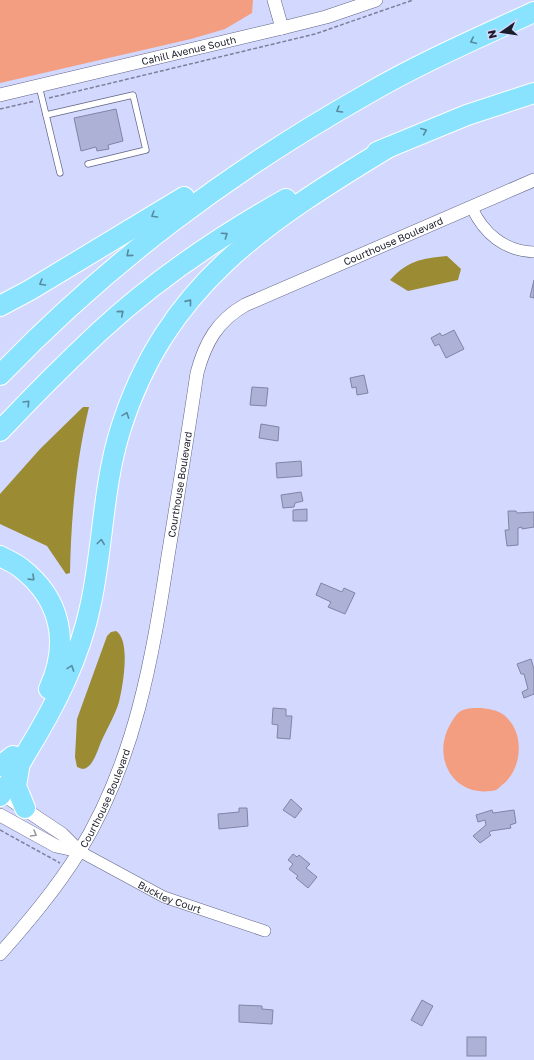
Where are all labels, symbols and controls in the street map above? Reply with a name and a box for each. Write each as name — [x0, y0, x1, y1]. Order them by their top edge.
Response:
north arrow — [482, 12, 522, 52]
text: N — [484, 29, 499, 40]
street label: Cahill Avenue South — [140, 33, 237, 67]
one-way arrow — [470, 36, 478, 44]
one-way arrow — [336, 106, 343, 113]
one-way arrow — [420, 128, 428, 136]
one-way arrow — [151, 211, 158, 218]
street label: Courthouse Boulevard — [342, 214, 445, 268]
one-way arrow — [221, 233, 228, 240]
one-way arrow — [126, 250, 133, 257]
one-way arrow — [39, 278, 46, 285]
one-way arrow — [184, 299, 191, 306]
one-way arrow — [117, 311, 124, 318]
one-way arrow — [22, 400, 29, 407]
one-way arrow — [121, 411, 130, 418]
street label: Courthouse Boulevard — [165, 430, 194, 538]
one-way arrow — [96, 539, 105, 545]
one-way arrow — [27, 573, 35, 581]
one-way arrow — [66, 665, 74, 672]
street label: Courthouse Boulevard — [77, 747, 132, 850]
one-way arrow — [30, 830, 37, 837]
street label: Buckley Court — [136, 878, 203, 915]

